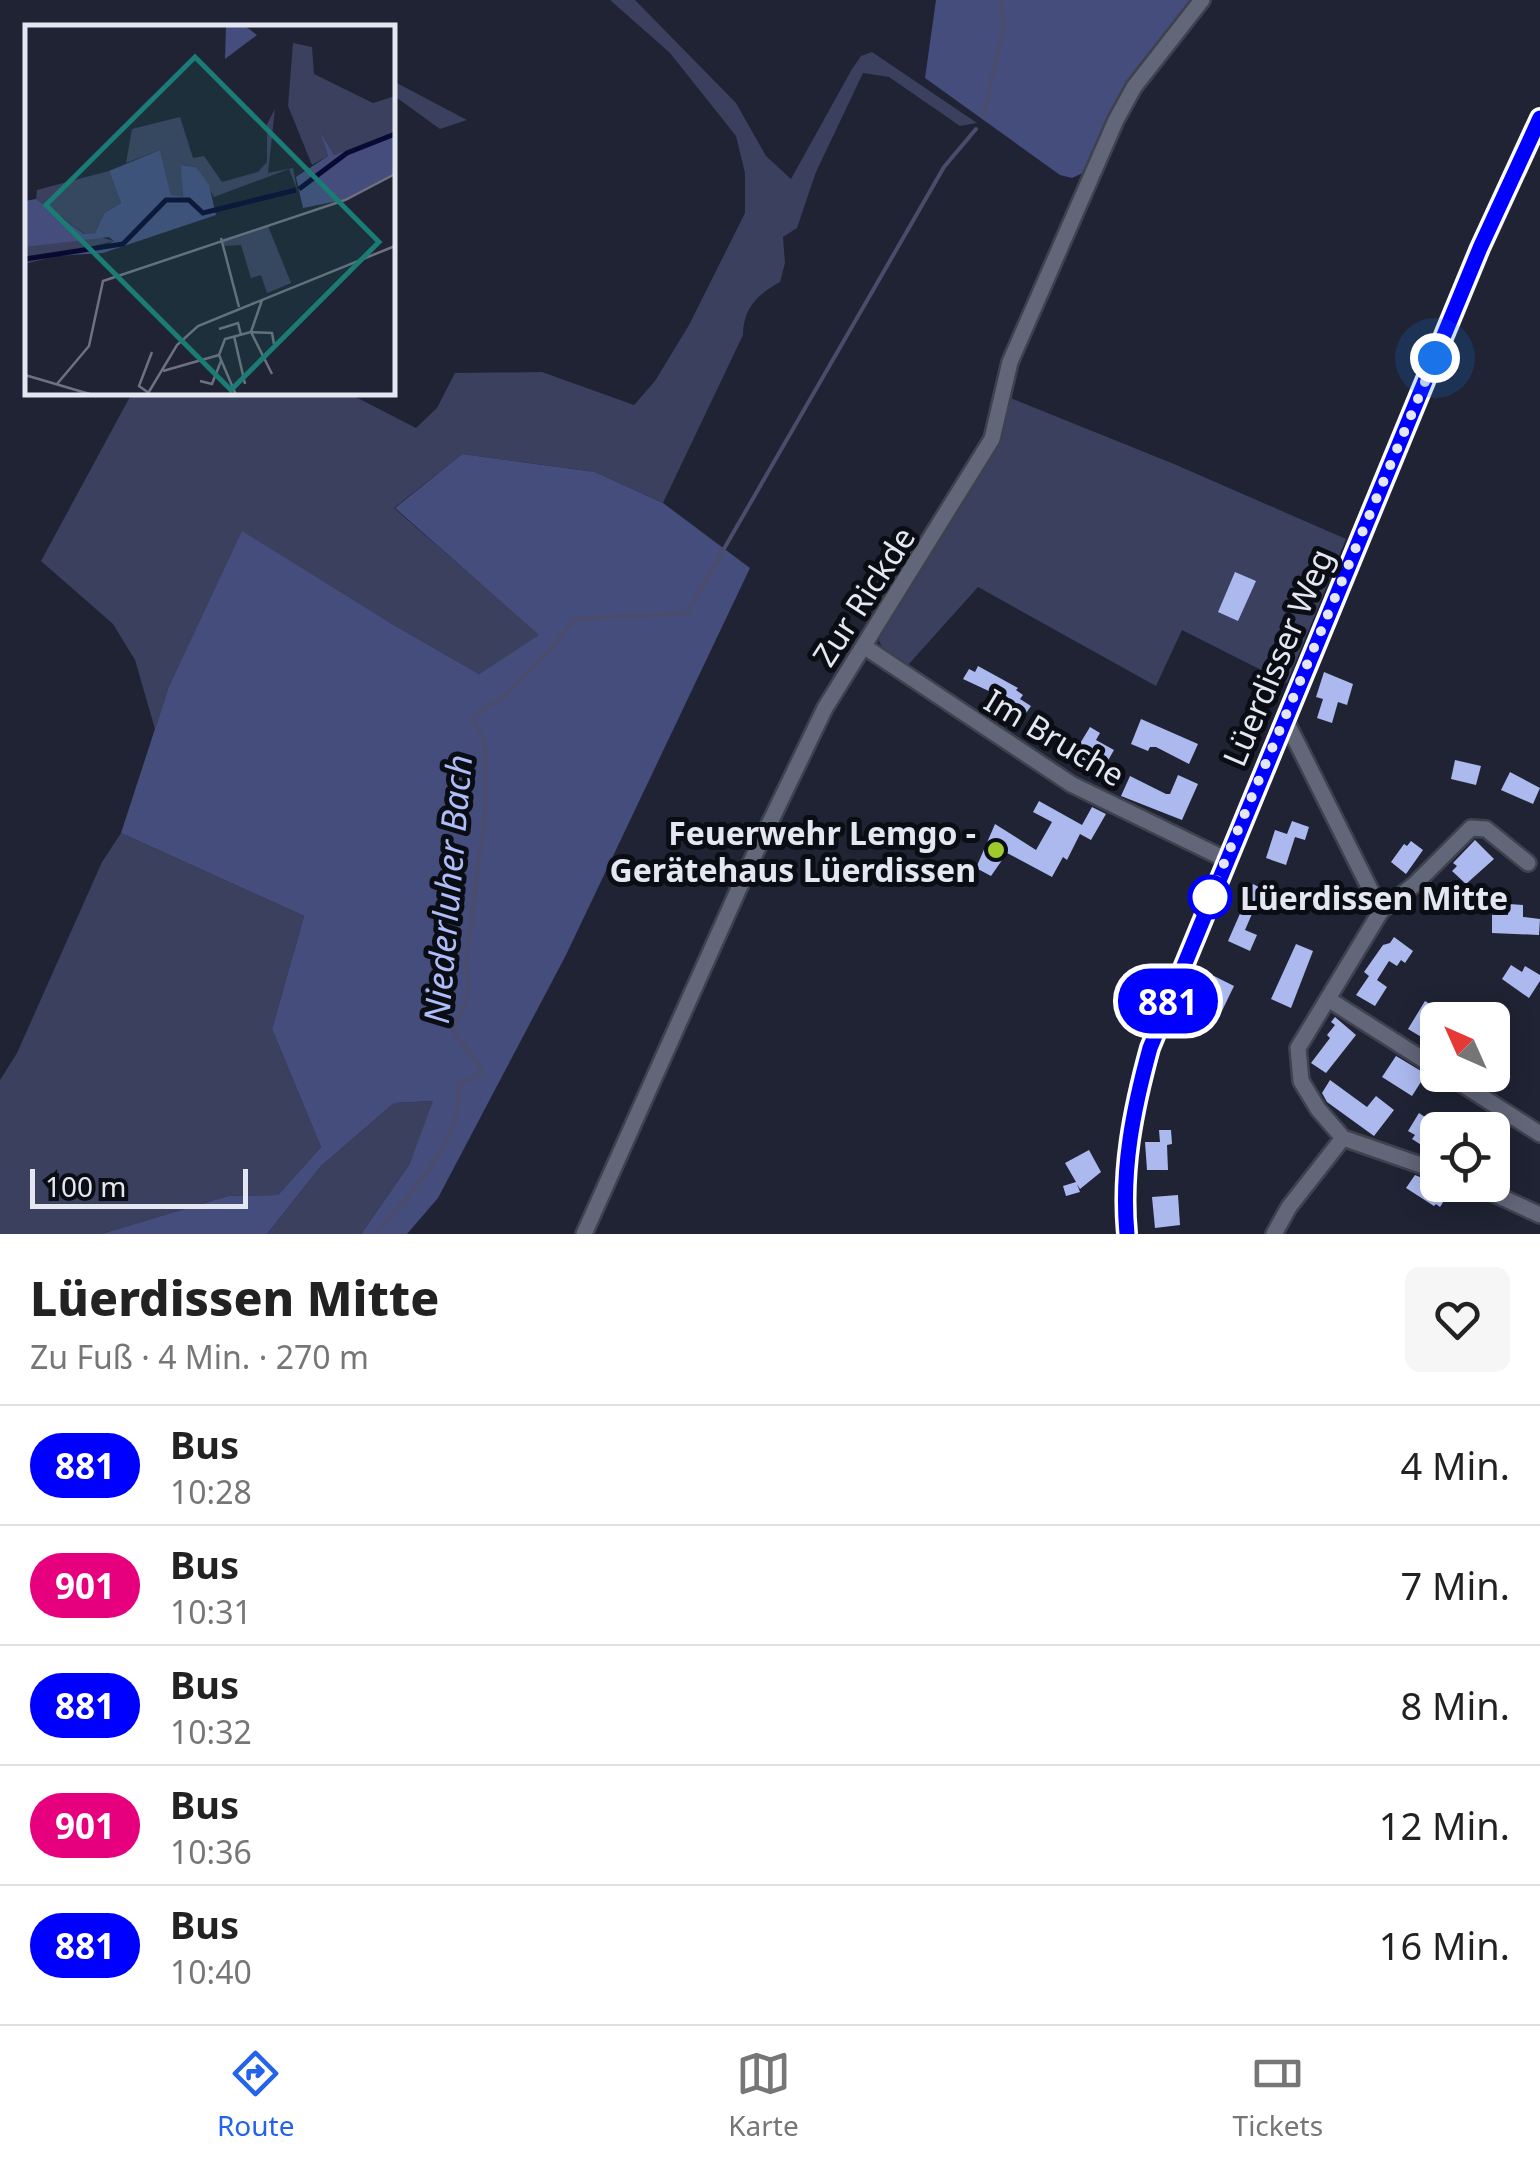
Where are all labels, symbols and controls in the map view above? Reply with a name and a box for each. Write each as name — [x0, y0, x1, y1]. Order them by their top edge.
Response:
inset map — [25, 25, 395, 395]
your location — [1410, 333, 1460, 383]
street label: Zur Rickde — [802, 518, 924, 674]
street label: Lüerdisser Weg — [1212, 542, 1342, 772]
street label: Im Bruche — [977, 678, 1133, 796]
water label: Niederluher Bach — [412, 752, 482, 1026]
place label: Feuerwehr Lemgo - Gerätehaus Lüerdissen — [609, 811, 976, 891]
marker: Feuerwehr Lemgo - Gerätehaus Lüerdissen — [985, 839, 1007, 861]
marker: Lüerdissen Mitte — [1189, 876, 1231, 918]
place label: Lüerdissen Mitte — [1240, 876, 1508, 919]
line badge: 881 — [1110, 968, 1226, 1034]
text: 881 — [1138, 978, 1198, 1025]
north arrow — [1420, 1002, 1510, 1092]
map controls — [1420, 1002, 1510, 1202]
button: locate — [1420, 1112, 1510, 1202]
scale bar — [30, 1164, 248, 1208]
text: 100 m — [45, 1167, 127, 1205]
text: Lüerdissen Mitte — [30, 1265, 439, 1330]
button: heart — [1405, 1267, 1510, 1372]
text: Zu Fuß · 4 Min. · 270 m — [30, 1335, 369, 1378]
text: Bus — [170, 1418, 239, 1470]
text: 4 Min. — [1400, 1439, 1510, 1491]
text: 881 — [55, 1442, 115, 1489]
text: 10:28 — [170, 1470, 252, 1513]
text: Bus — [170, 1538, 239, 1590]
text: 7 Min. — [1400, 1559, 1510, 1611]
text: 901 — [55, 1562, 115, 1609]
text: 10:31 — [170, 1590, 252, 1633]
text: Bus — [170, 1658, 239, 1710]
text: 8 Min. — [1400, 1679, 1510, 1731]
text: 881 — [55, 1682, 115, 1729]
text: 10:32 — [170, 1710, 252, 1753]
text: Bus — [170, 1778, 239, 1830]
text: 12 Min. — [1379, 1799, 1510, 1851]
text: 901 — [55, 1802, 115, 1849]
text: 10:36 — [170, 1830, 252, 1873]
text: Bus — [170, 1898, 239, 1950]
text: 16 Min. — [1379, 1919, 1510, 1971]
text: 881 — [55, 1922, 115, 1969]
text: 10:40 — [170, 1950, 252, 1993]
tab: Route — [217, 2046, 294, 2144]
tab: Karte — [728, 2046, 799, 2144]
tab: Tickets — [1233, 2046, 1323, 2144]

